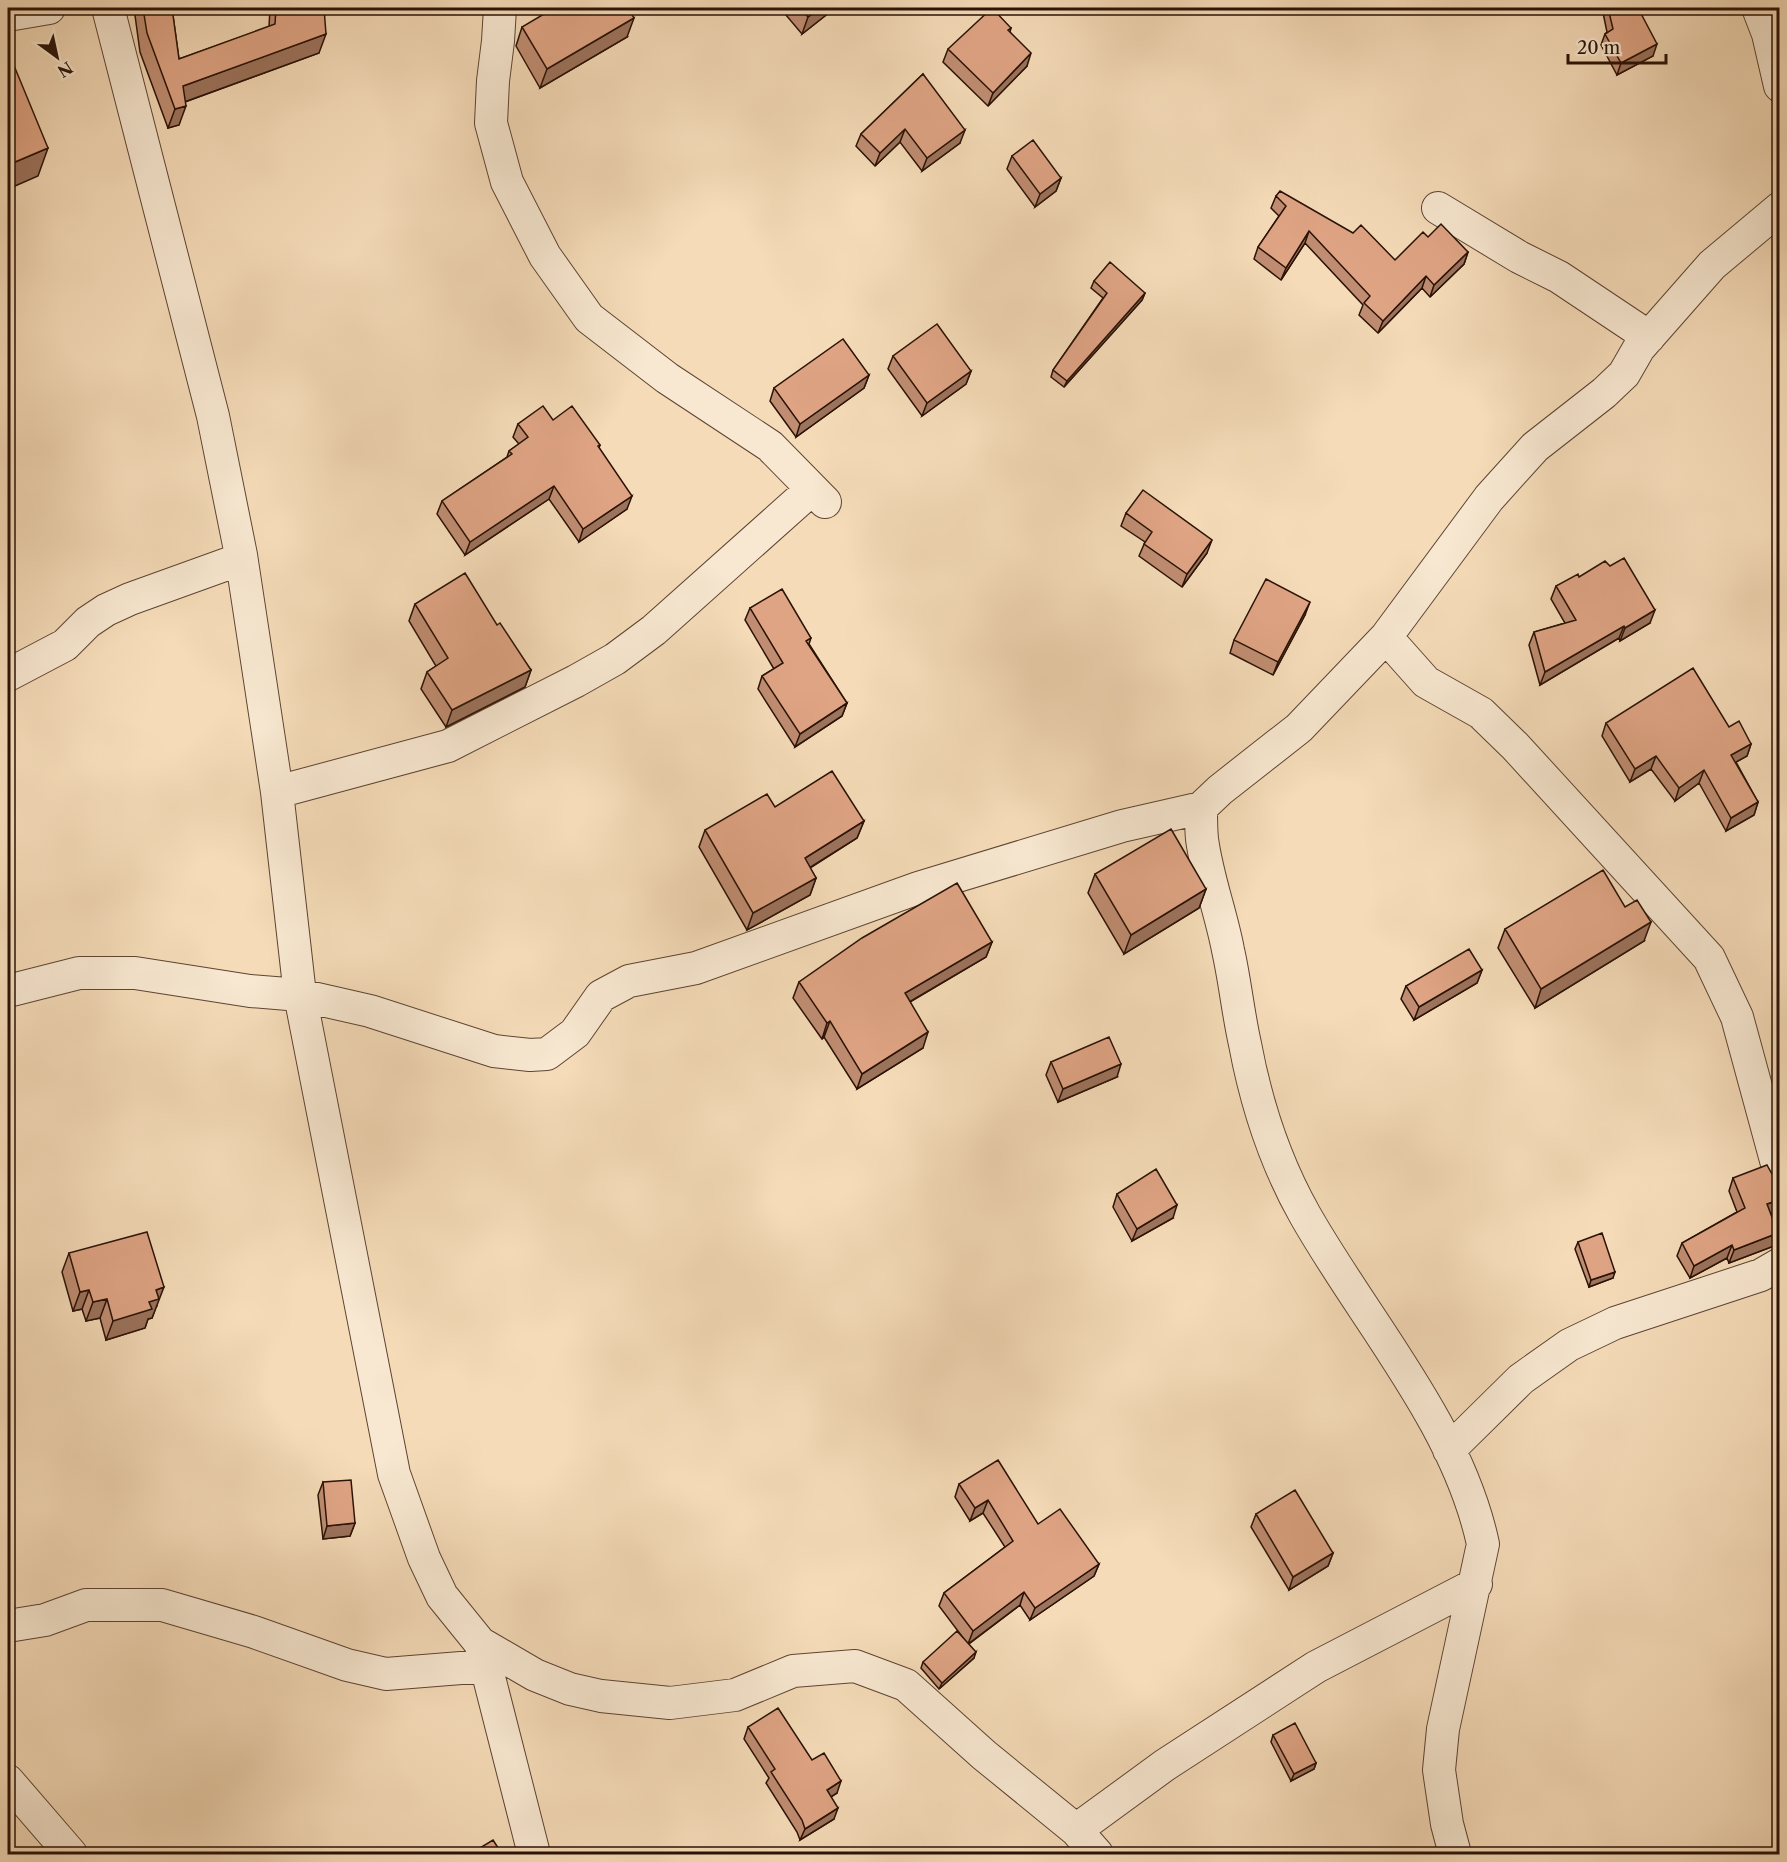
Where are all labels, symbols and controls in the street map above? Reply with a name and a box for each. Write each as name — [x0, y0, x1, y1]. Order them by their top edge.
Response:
north arrow — [27, 27, 87, 87]
scale bar — [1568, 27, 1666, 65]
text: 20 m — [1577, 37, 1621, 59]
text: N — [54, 57, 76, 82]

